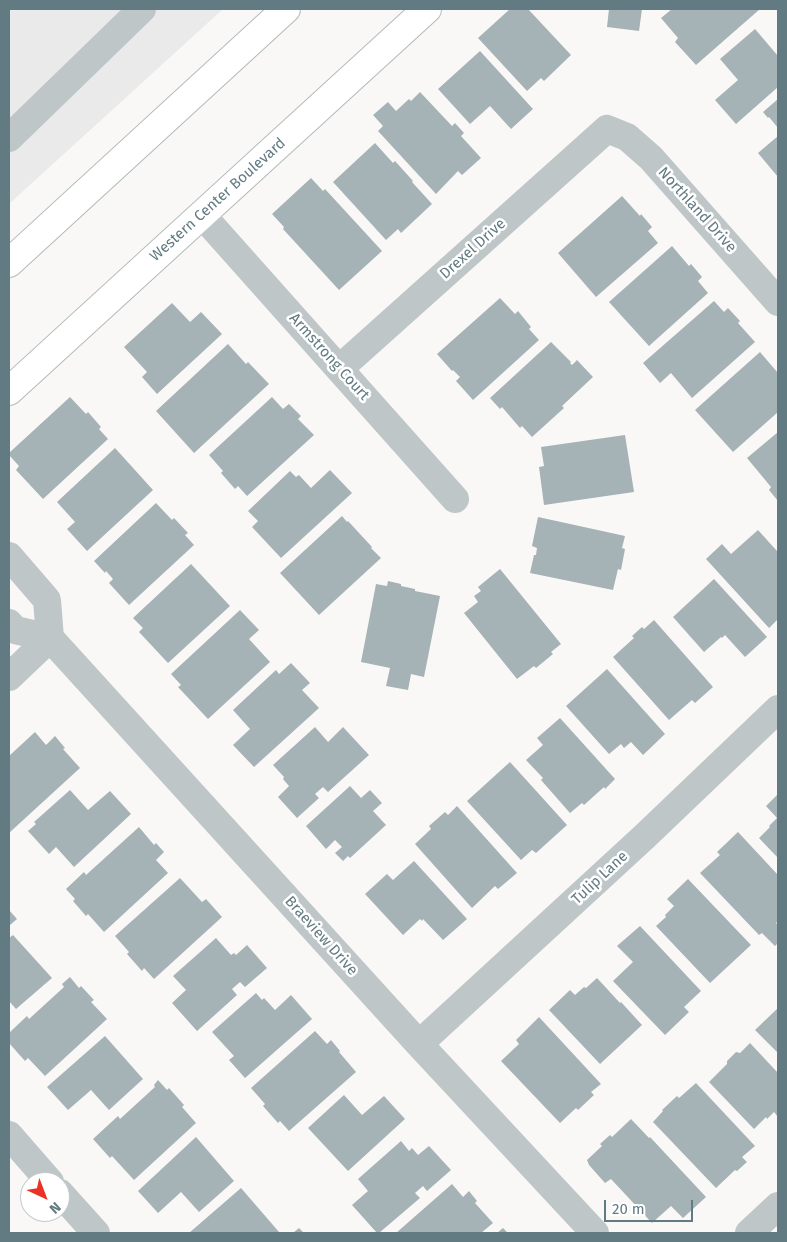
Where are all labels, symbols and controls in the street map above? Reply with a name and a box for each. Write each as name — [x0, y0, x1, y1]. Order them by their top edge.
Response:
street label: Western Center Boulevard — [147, 134, 289, 266]
street label: Northland Drive — [654, 164, 740, 256]
street label: Drexel Drive — [437, 215, 509, 283]
street label: Armstrong Court — [285, 310, 373, 404]
street label: Tulip Lane — [568, 848, 632, 908]
street label: Braeview Drive — [281, 893, 361, 979]
north arrow — [20, 1172, 70, 1222]
scale bar — [607, 1190, 696, 1222]
text: N — [46, 1198, 64, 1217]
text: 20 m — [612, 1200, 645, 1218]

